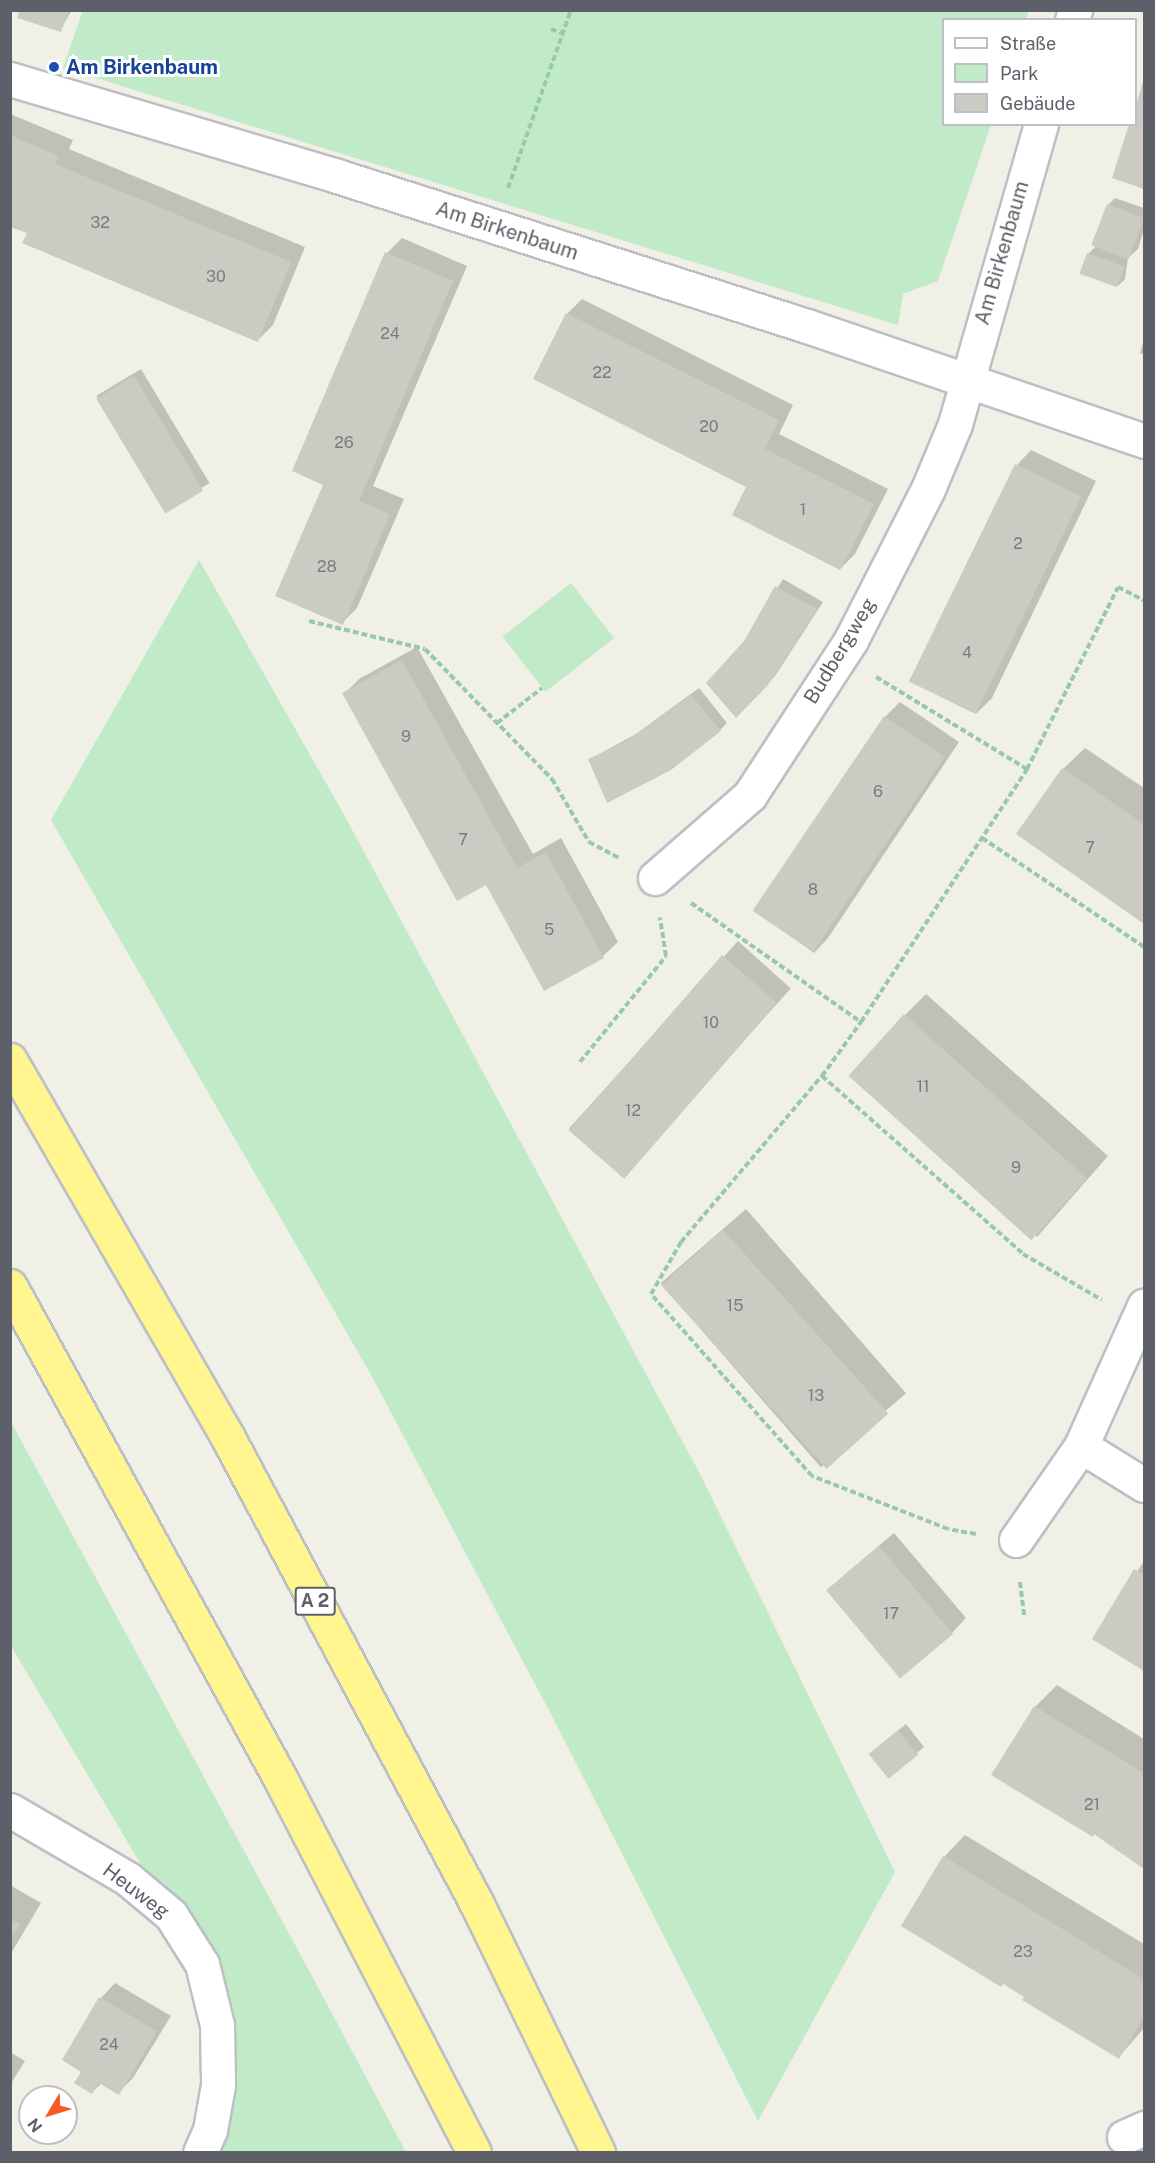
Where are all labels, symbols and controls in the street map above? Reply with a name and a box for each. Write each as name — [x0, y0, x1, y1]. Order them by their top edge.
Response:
legend — [942, 18, 1137, 126]
text: Straße — [1000, 33, 1056, 54]
place label: Am Birkenbaum — [66, 55, 218, 79]
marker: Am Birkenbaum — [47, 60, 61, 74]
text: Park — [1000, 63, 1038, 84]
text: Gebäude — [1000, 93, 1075, 114]
street label: Am Birkenbaum — [970, 178, 1034, 328]
street label: Am Birkenbaum — [433, 197, 581, 265]
house number: 32 — [90, 213, 110, 233]
house number: 30 — [206, 267, 226, 287]
house number: 24 — [380, 324, 400, 344]
house number: 22 — [592, 363, 612, 383]
house number: 20 — [699, 417, 719, 437]
house number: 26 — [334, 433, 354, 453]
house number: 1 — [800, 500, 806, 520]
house number: 2 — [1013, 534, 1023, 554]
house number: 28 — [317, 557, 337, 577]
street label: Budbergweg — [799, 594, 881, 708]
house number: 4 — [962, 643, 972, 663]
house number: 9 — [401, 727, 411, 747]
house number: 6 — [873, 782, 883, 802]
house number: 7 — [458, 830, 468, 850]
house number: 7 — [1085, 838, 1095, 858]
house number: 8 — [808, 880, 818, 900]
house number: 5 — [544, 920, 554, 940]
house number: 10 — [703, 1013, 719, 1033]
house number: 11 — [916, 1077, 930, 1097]
house number: 12 — [625, 1101, 641, 1121]
house number: 9 — [1011, 1158, 1021, 1178]
house number: 15 — [727, 1296, 743, 1316]
house number: 13 — [808, 1386, 824, 1406]
road number: A 2 — [294, 1586, 336, 1616]
house number: 17 — [883, 1604, 899, 1624]
house number: 21 — [1084, 1795, 1100, 1815]
street label: Heuweg — [98, 1858, 174, 1924]
house number: 23 — [1013, 1942, 1033, 1962]
house number: 24 — [99, 2035, 119, 2055]
north arrow — [18, 2085, 78, 2145]
text: N — [24, 2114, 46, 2136]

